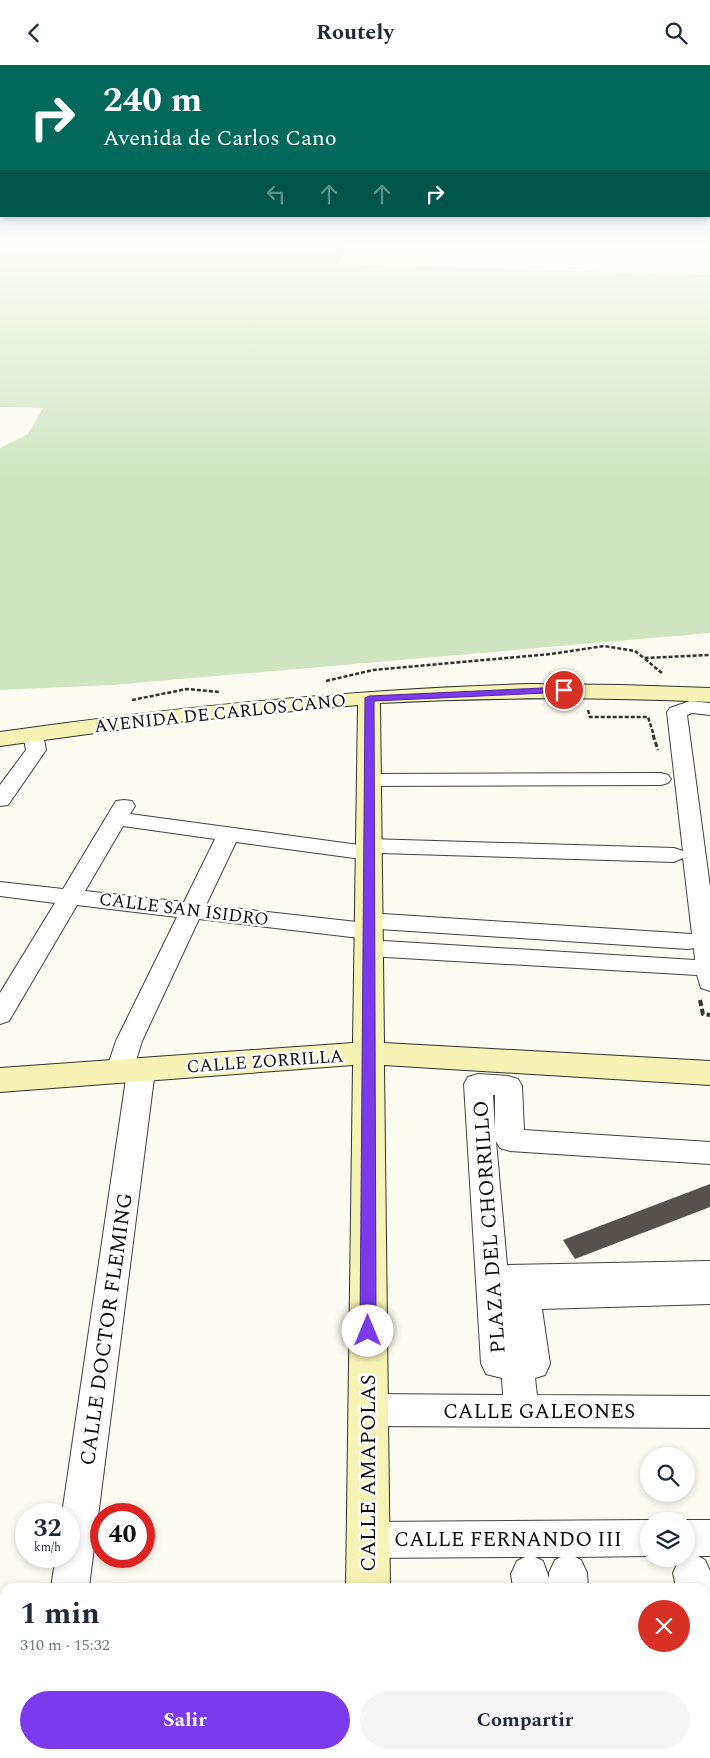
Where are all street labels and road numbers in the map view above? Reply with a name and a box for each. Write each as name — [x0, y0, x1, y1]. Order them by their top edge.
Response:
street label: AVENIDA DE CARLOS CANO — [93, 687, 347, 740]
street label: CALLE SAN ISIDRO — [98, 886, 270, 933]
street label: CALLE ZORRILLA — [186, 1043, 344, 1080]
street label: PLAZA DEL CHORRILLO — [465, 1099, 515, 1354]
street label: CALLE DOCTOR FLEMING — [72, 1191, 142, 1468]
street label: CALLE AMAPOLAS — [353, 1374, 385, 1572]
street label: CALLE GALEONES — [443, 1396, 635, 1428]
street label: CALLE FERNANDO III — [394, 1524, 622, 1556]

